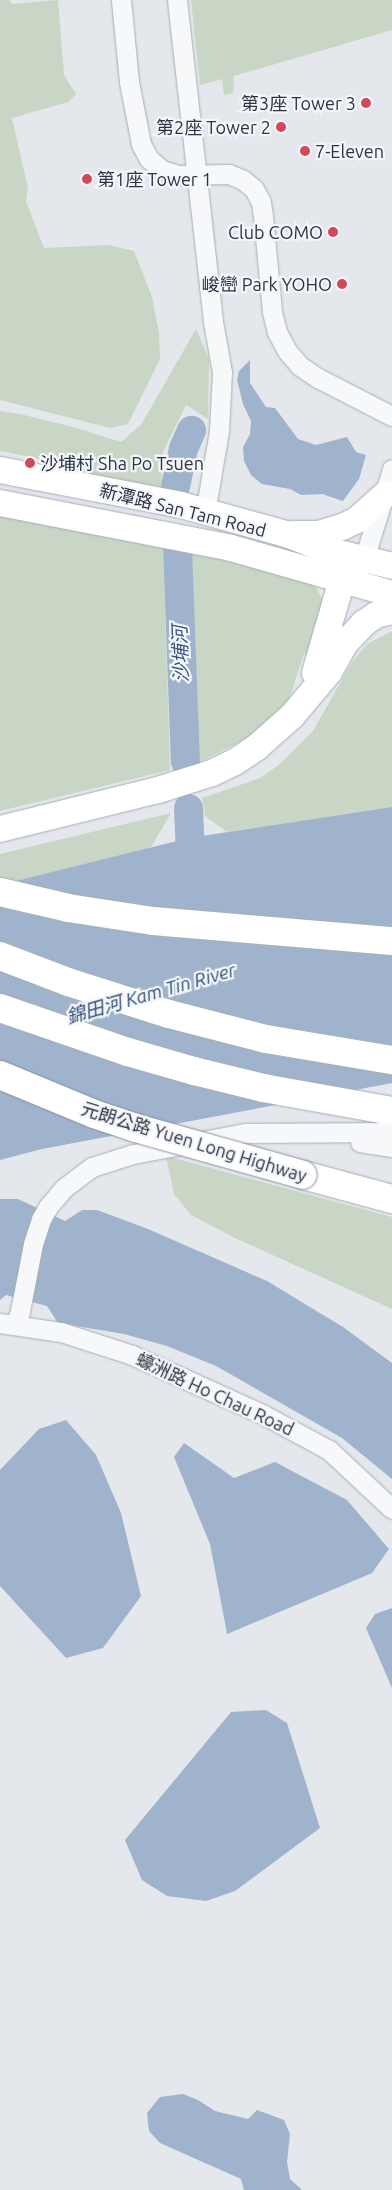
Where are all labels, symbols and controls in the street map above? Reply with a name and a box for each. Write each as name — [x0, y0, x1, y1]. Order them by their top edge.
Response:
place label: 第3座 Tower 3 — [241, 92, 356, 114]
marker: 第3座 Tower 3 — [360, 97, 372, 109]
place label: 第2座 Tower 2 — [156, 116, 271, 138]
marker: 第2座 Tower 2 — [275, 121, 287, 133]
place label: 7-Eleven — [315, 140, 384, 162]
marker: 7-Eleven — [299, 145, 311, 157]
place label: 第1座 Tower 1 — [97, 168, 212, 190]
marker: 第1座 Tower 1 — [81, 173, 93, 185]
place label: Club COMO — [228, 221, 323, 243]
marker: Club COMO — [327, 226, 339, 238]
place label: 峻巒 Park YOHO — [202, 273, 332, 295]
marker: 峻巒 Park YOHO — [336, 278, 348, 290]
place label: 沙埔村 Sha Po Tsuen — [40, 452, 204, 474]
marker: 沙埔村 Sha Po Tsuen — [24, 457, 36, 469]
street label: 新潭路 San Tam Road — [97, 479, 269, 541]
water label: 沙埔河 — [169, 625, 193, 683]
water label: 錦田河 Kam Tin River — [64, 959, 238, 1029]
street label: 元朗公路 Yuen Long Highway — [79, 1097, 309, 1187]
street label: 蠔洲路 Ho Chau Road — [133, 1348, 297, 1440]

